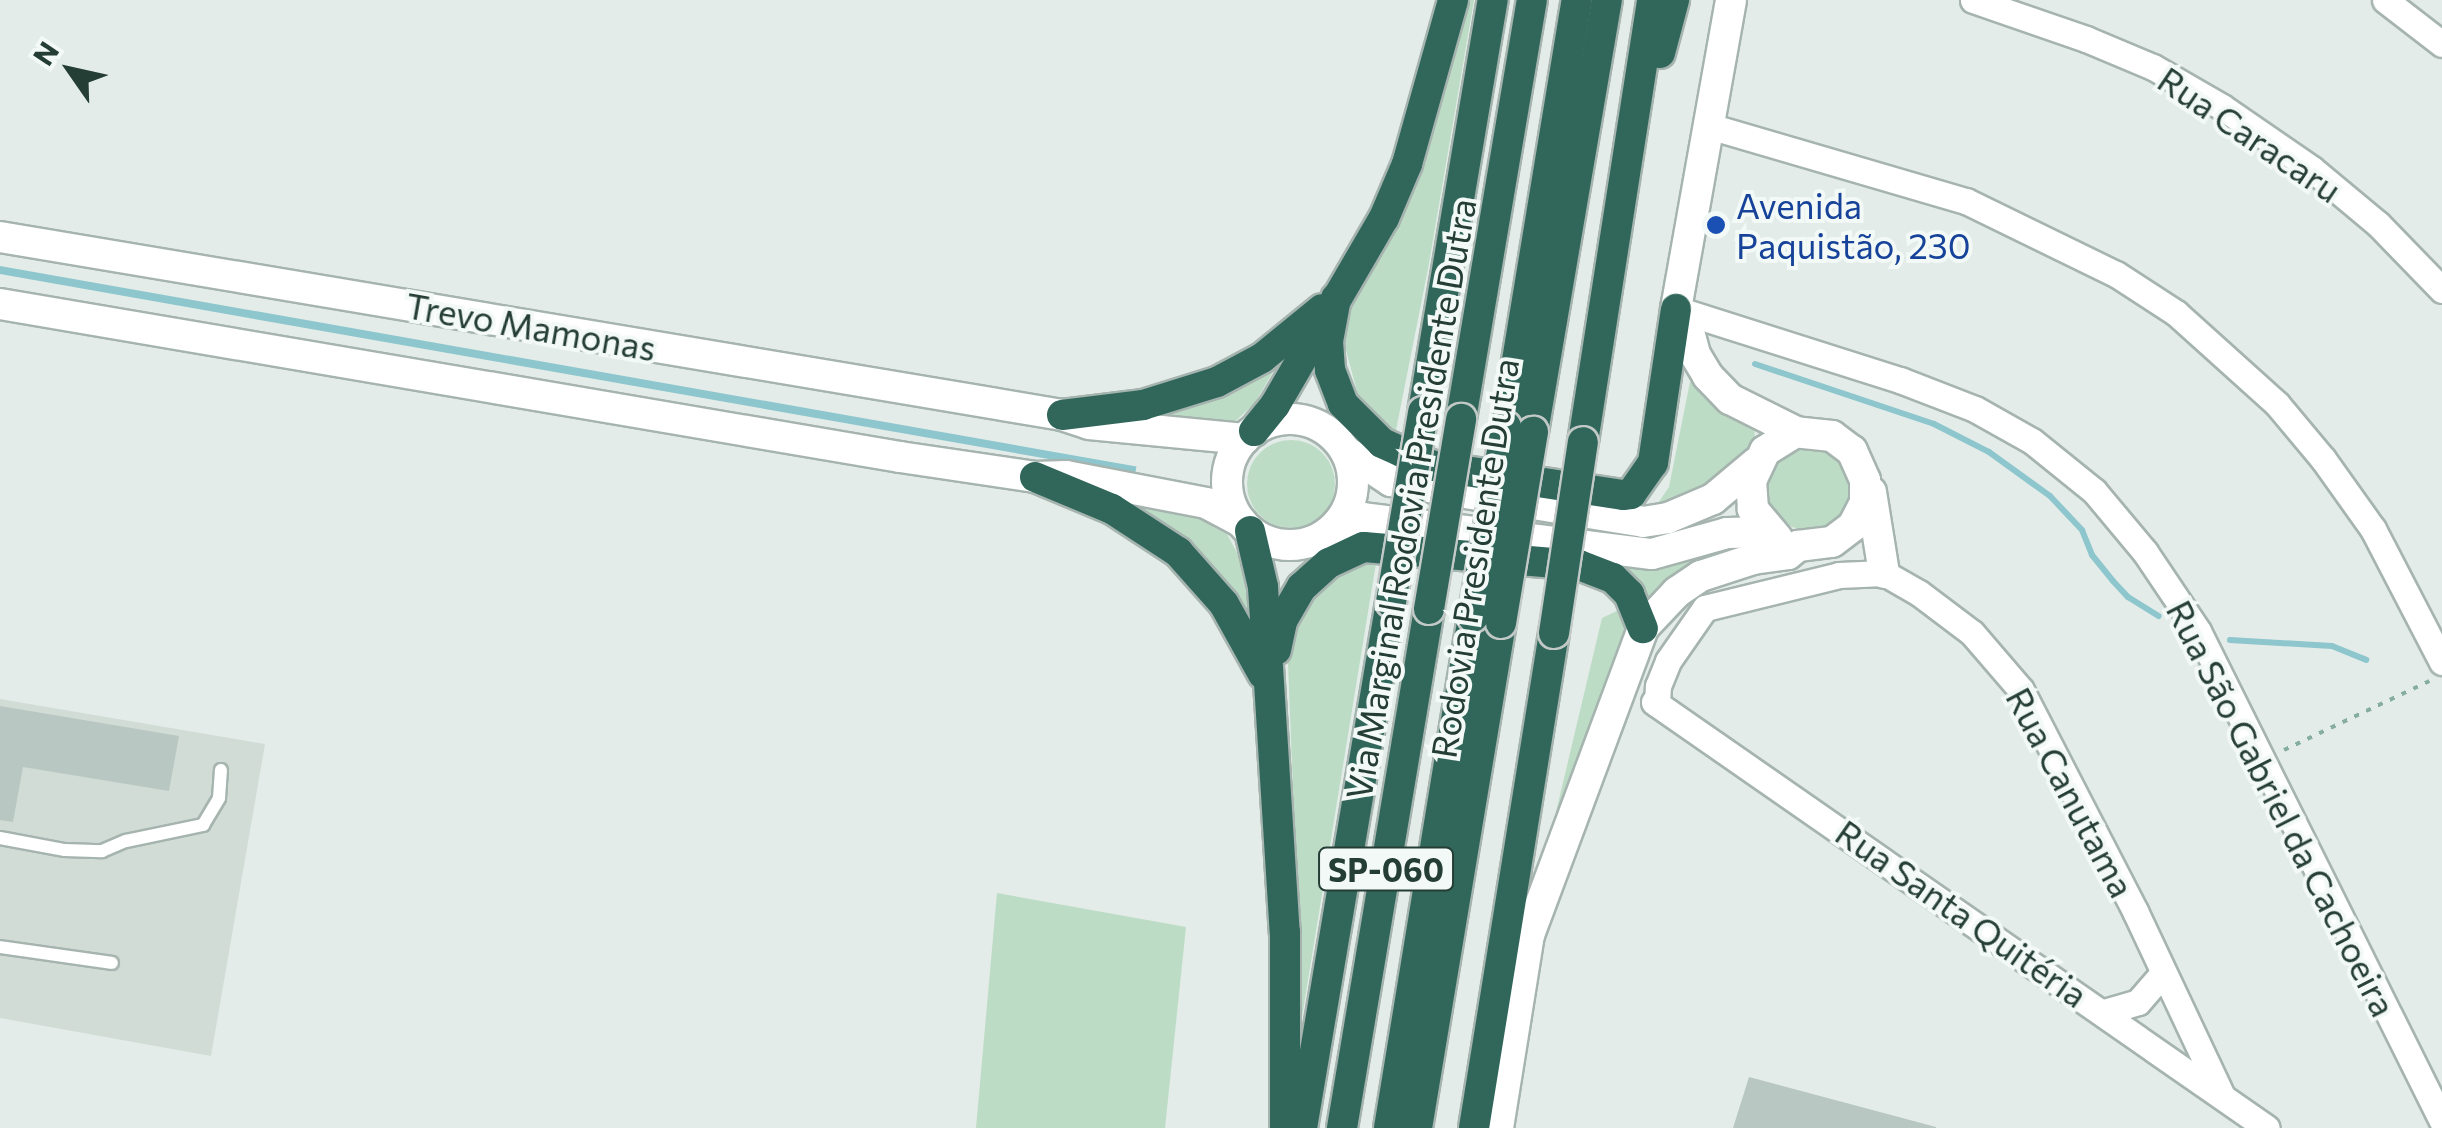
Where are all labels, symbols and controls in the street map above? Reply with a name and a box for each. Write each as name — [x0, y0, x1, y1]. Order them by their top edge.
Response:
north arrow — [20, 20, 120, 120]
text: N — [25, 35, 65, 71]
street label: Rua Caracaru — [2151, 58, 2349, 210]
place label: Avenida Paquistão, 230 — [1736, 184, 1971, 266]
street label: Via Marginal Rodovia Presidente Dutra — [1336, 195, 1484, 803]
marker: Avenida Paquistão, 230 — [1705, 214, 1727, 236]
street label: Trevo Mamonas — [403, 283, 659, 369]
street label: Rodovia Presidente Dutra — [1422, 355, 1526, 761]
street label: Rua São Gabriel da Cachoeira — [2159, 593, 2405, 1023]
street label: Rua Canutama — [1998, 680, 2144, 904]
street label: Rua Santa Quitéria — [1828, 811, 2096, 1015]
road number: SP-060 — [1316, 842, 1456, 896]

